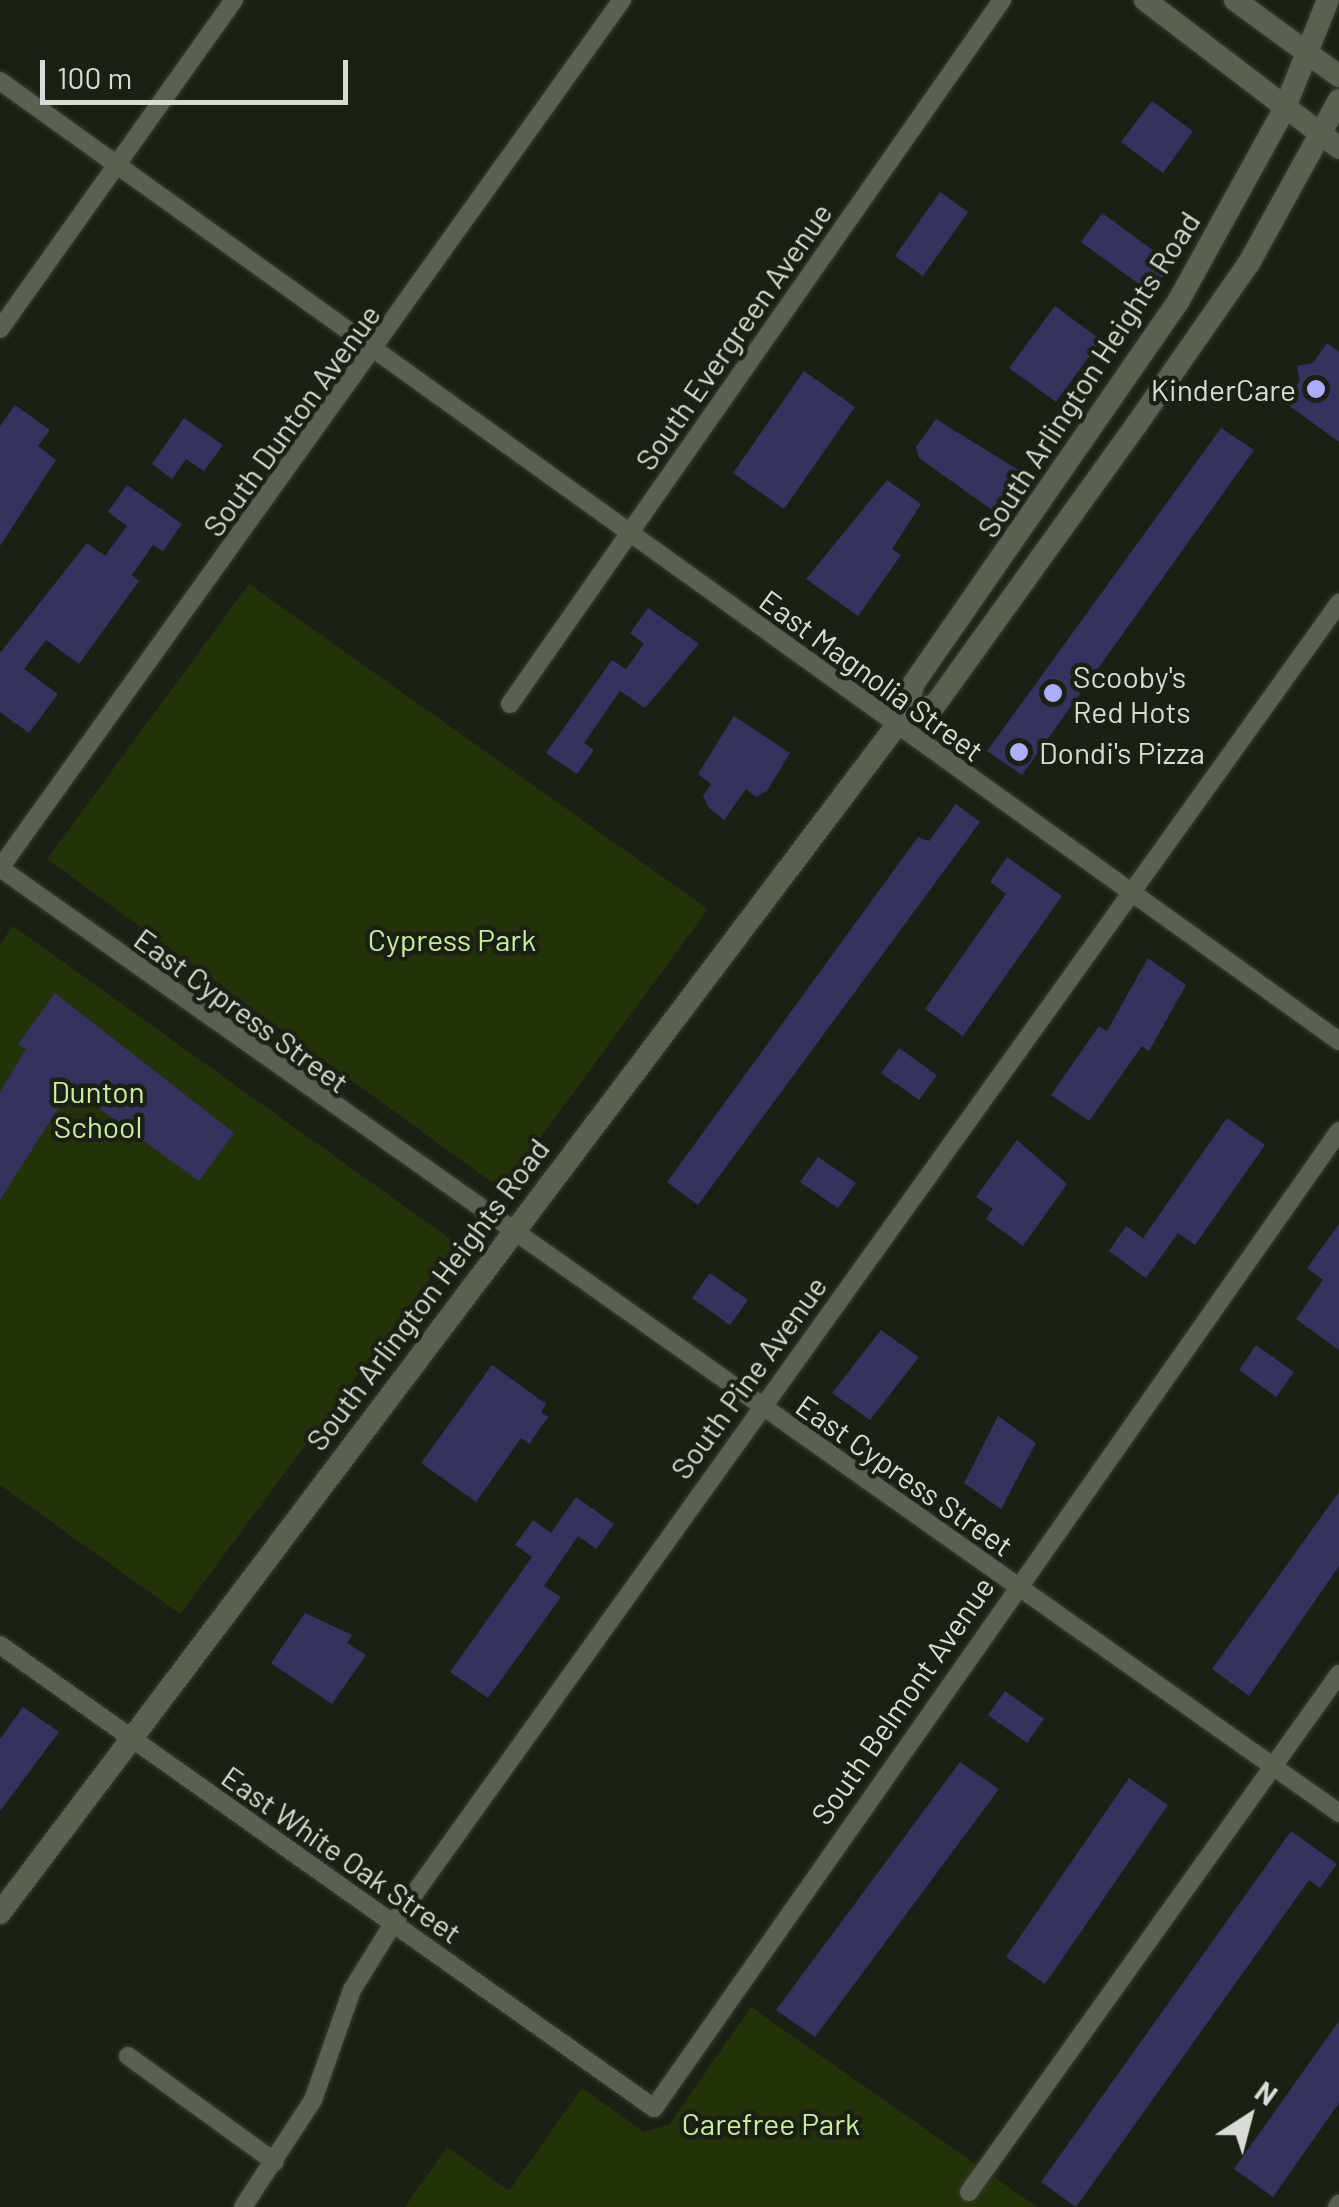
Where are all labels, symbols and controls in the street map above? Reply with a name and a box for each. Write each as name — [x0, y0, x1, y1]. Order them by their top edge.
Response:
scale bar — [45, 40, 352, 102]
text: 100 m — [57, 59, 132, 95]
street label: South Evergreen Avenue — [627, 196, 839, 476]
street label: South Arlington Heights Road — [969, 204, 1207, 544]
street label: South Dunton Avenue — [195, 297, 387, 543]
place label: KinderCare — [1151, 371, 1296, 407]
marker: KinderCare — [1305, 378, 1327, 400]
street label: East Magnolia Street — [753, 582, 991, 768]
place label: Scooby's Red Hots — [1073, 658, 1191, 728]
marker: Scooby's Red Hots — [1042, 682, 1064, 704]
place label: Dondi's Pizza — [1039, 734, 1205, 770]
marker: Dondi's Pizza — [1008, 741, 1030, 763]
street label: East Cypress Street — [128, 920, 356, 1100]
park label: Cypress Park — [368, 921, 536, 957]
park label: Dunton School — [51, 1073, 145, 1144]
street label: South Arlington Heights Road — [298, 1131, 556, 1457]
street label: South Pine Avenue — [662, 1269, 834, 1485]
street label: East Cypress Street — [790, 1387, 1020, 1563]
street label: South Belmont Avenue — [803, 1569, 1001, 1831]
street label: East White Oak Street — [215, 1758, 469, 1950]
north arrow — [1199, 2067, 1299, 2167]
text: N — [1249, 2074, 1284, 2112]
park label: Carefree Park — [682, 2105, 860, 2141]

